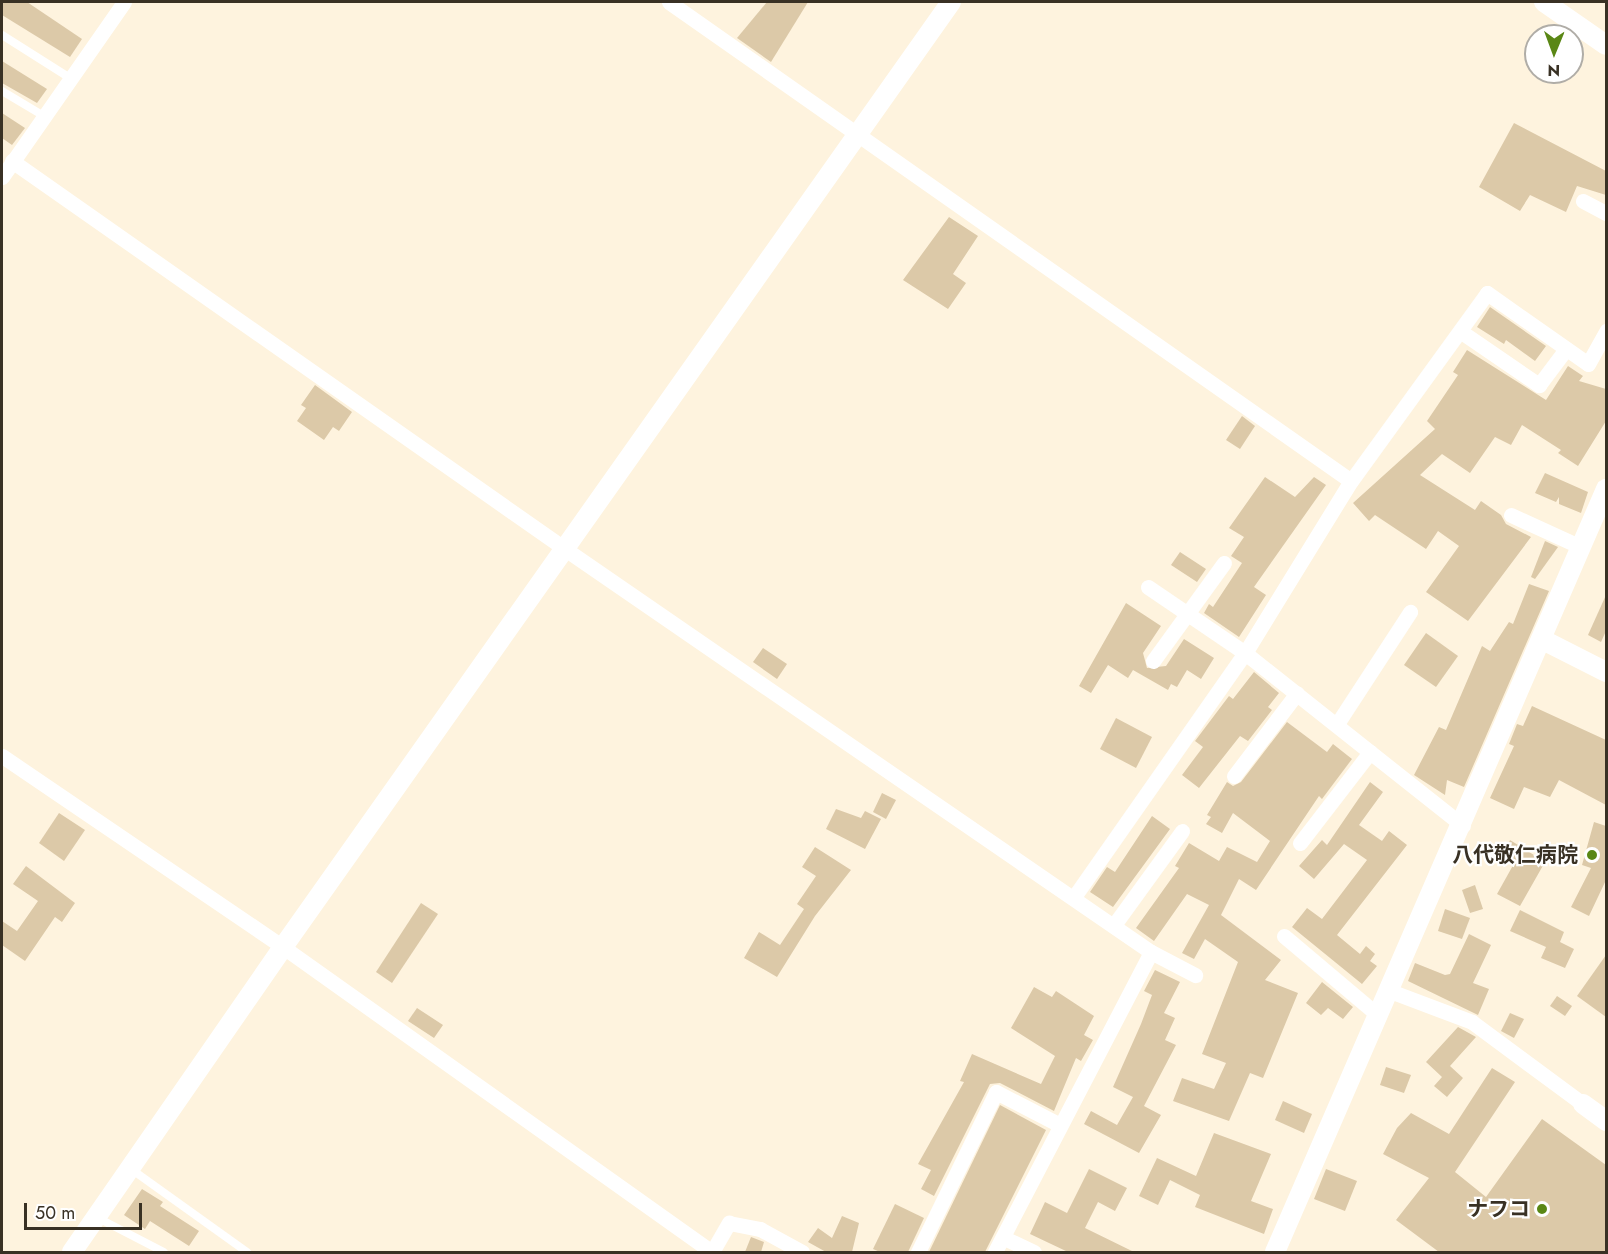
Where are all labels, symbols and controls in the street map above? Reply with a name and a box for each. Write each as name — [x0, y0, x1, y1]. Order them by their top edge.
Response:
north arrow — [1524, 24, 1584, 84]
text: N — [1547, 59, 1560, 82]
place label: 八代敬仁病院 — [1452, 842, 1578, 868]
marker: 八代敬仁病院 — [1583, 846, 1601, 864]
scale bar — [27, 1191, 146, 1229]
place label: ナフコ — [1467, 1196, 1530, 1222]
text: 50 m — [35, 1200, 75, 1226]
marker: ナフコ — [1535, 1202, 1549, 1216]

